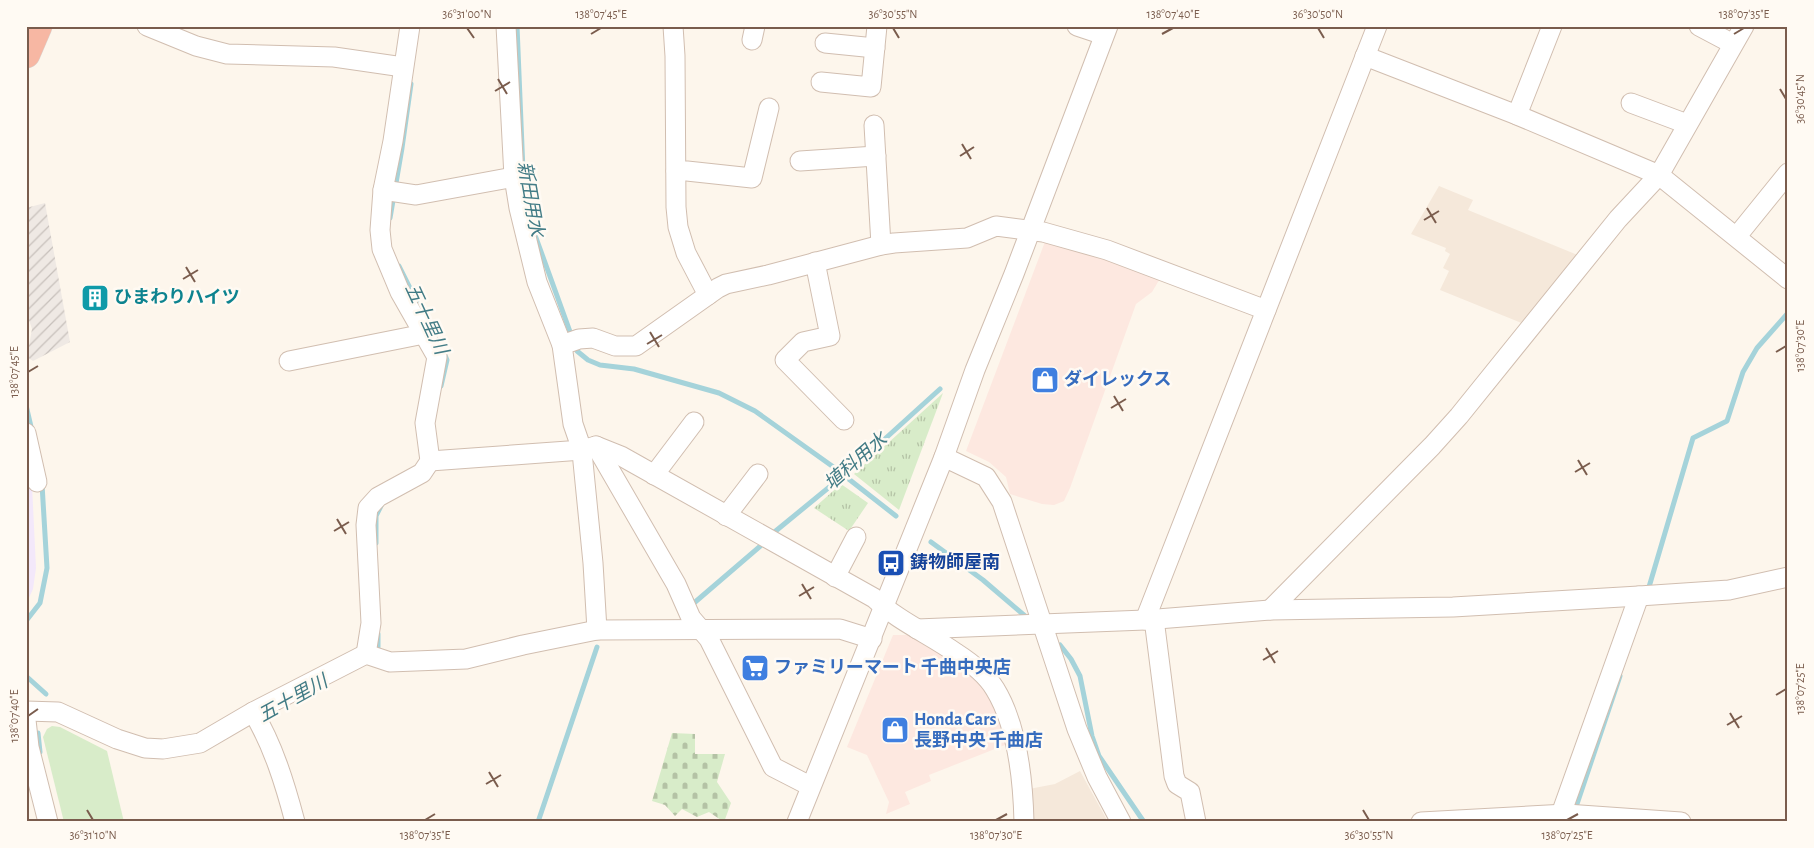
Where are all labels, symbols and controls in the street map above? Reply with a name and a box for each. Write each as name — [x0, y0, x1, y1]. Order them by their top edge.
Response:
text: 36°31'00"N — [442, 8, 492, 20]
text: 138°07'45"E — [575, 8, 627, 20]
text: 36°30'55"N — [869, 8, 917, 20]
text: 138°07'40"E — [1147, 8, 1200, 20]
text: 36°30'50"N — [1293, 8, 1343, 20]
text: 138°07'35"E — [1719, 8, 1770, 20]
text: 36°30'45"N — [1794, 74, 1806, 124]
water label: 新田用水 — [514, 160, 547, 240]
water label: 五十里川 — [401, 280, 452, 359]
building icon: ひまわりハイツ — [80, 283, 110, 313]
place label: ひまわりハイツ — [114, 287, 240, 307]
text: 138°07'30"E — [1794, 320, 1806, 372]
text: 138°07'45"E — [8, 346, 20, 398]
shop icon: ダイレックス — [1030, 365, 1060, 395]
place label: ダイレックス — [1064, 369, 1171, 389]
water label: 埴科用水 — [820, 428, 892, 494]
bus stop icon: 鋳物師屋南 — [876, 548, 906, 578]
place label: 鋳物師屋南 — [910, 552, 1000, 572]
supermarket icon: ファミリーマート 千曲中央店 — [740, 653, 770, 683]
place label: ファミリーマート 千曲中央店 — [774, 657, 1011, 677]
text: 138°07'25"E — [1794, 663, 1806, 715]
water label: 五十里川 — [255, 670, 333, 726]
text: 138°07'40"E — [8, 689, 20, 742]
place label: Honda Cars 長野中央 千曲店 — [914, 711, 1043, 750]
shop icon: Honda Cars 長野中央 千曲店 — [880, 715, 910, 745]
text: 36°31'10"N — [69, 829, 117, 841]
text: 138°07'35"E — [400, 829, 451, 841]
text: 138°07'30"E — [970, 829, 1022, 841]
text: 36°30'55"N — [1345, 829, 1393, 841]
text: 138°07'25"E — [1541, 829, 1593, 841]

